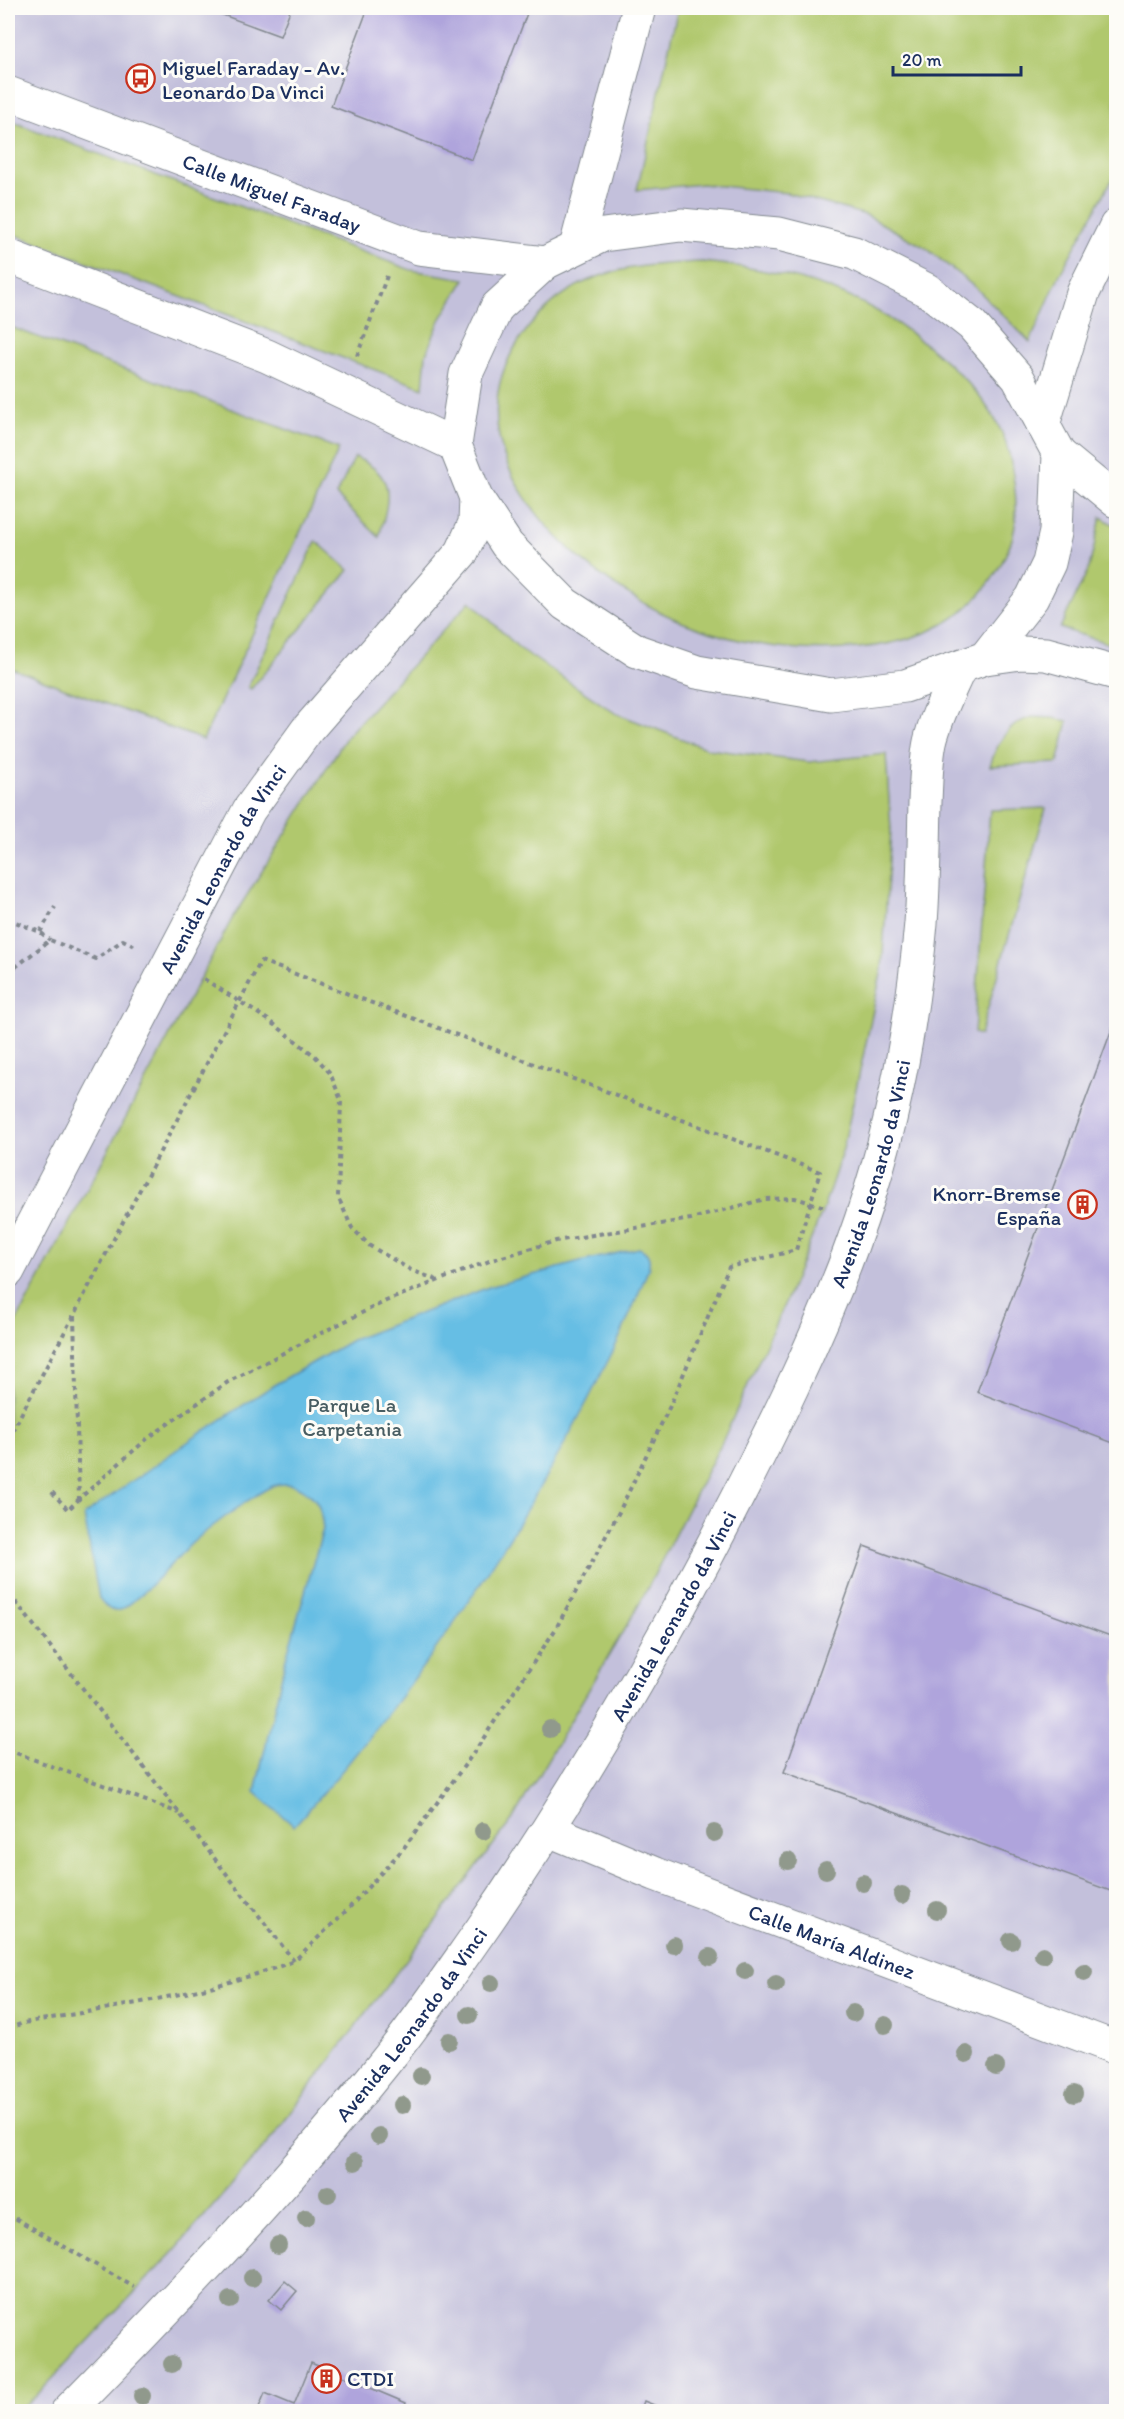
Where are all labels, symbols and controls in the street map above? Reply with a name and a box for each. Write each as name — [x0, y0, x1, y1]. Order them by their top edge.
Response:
scale bar — [893, 39, 1020, 77]
text: 20 m — [902, 49, 942, 71]
place label: Miguel Faraday - Av. Leonardo Da Vinci — [162, 55, 345, 104]
bus stop icon: Miguel Faraday - Av. Leonardo Da Vinci — [125, 63, 157, 95]
street label: Calle Miguel Faraday — [179, 148, 365, 238]
street label: Avenida Leonardo da Vinci — [153, 759, 291, 977]
street label: Avenida Leonardo da Vinci — [825, 1057, 915, 1291]
place label: Knorr-Bremse España — [933, 1181, 1061, 1230]
building icon: Knorr-Bremse España — [1066, 1189, 1098, 1221]
park label: Parque La Carpetania — [302, 1392, 402, 1441]
street label: Avenida Leonardo da Vinci — [605, 1506, 741, 1725]
street label: Calle María Aldinez — [745, 1898, 919, 1984]
street label: Avenida Leonardo da Vinci — [330, 1922, 492, 2126]
building icon: CTDI — [310, 2362, 342, 2394]
place label: CTDI — [347, 2366, 394, 2391]

